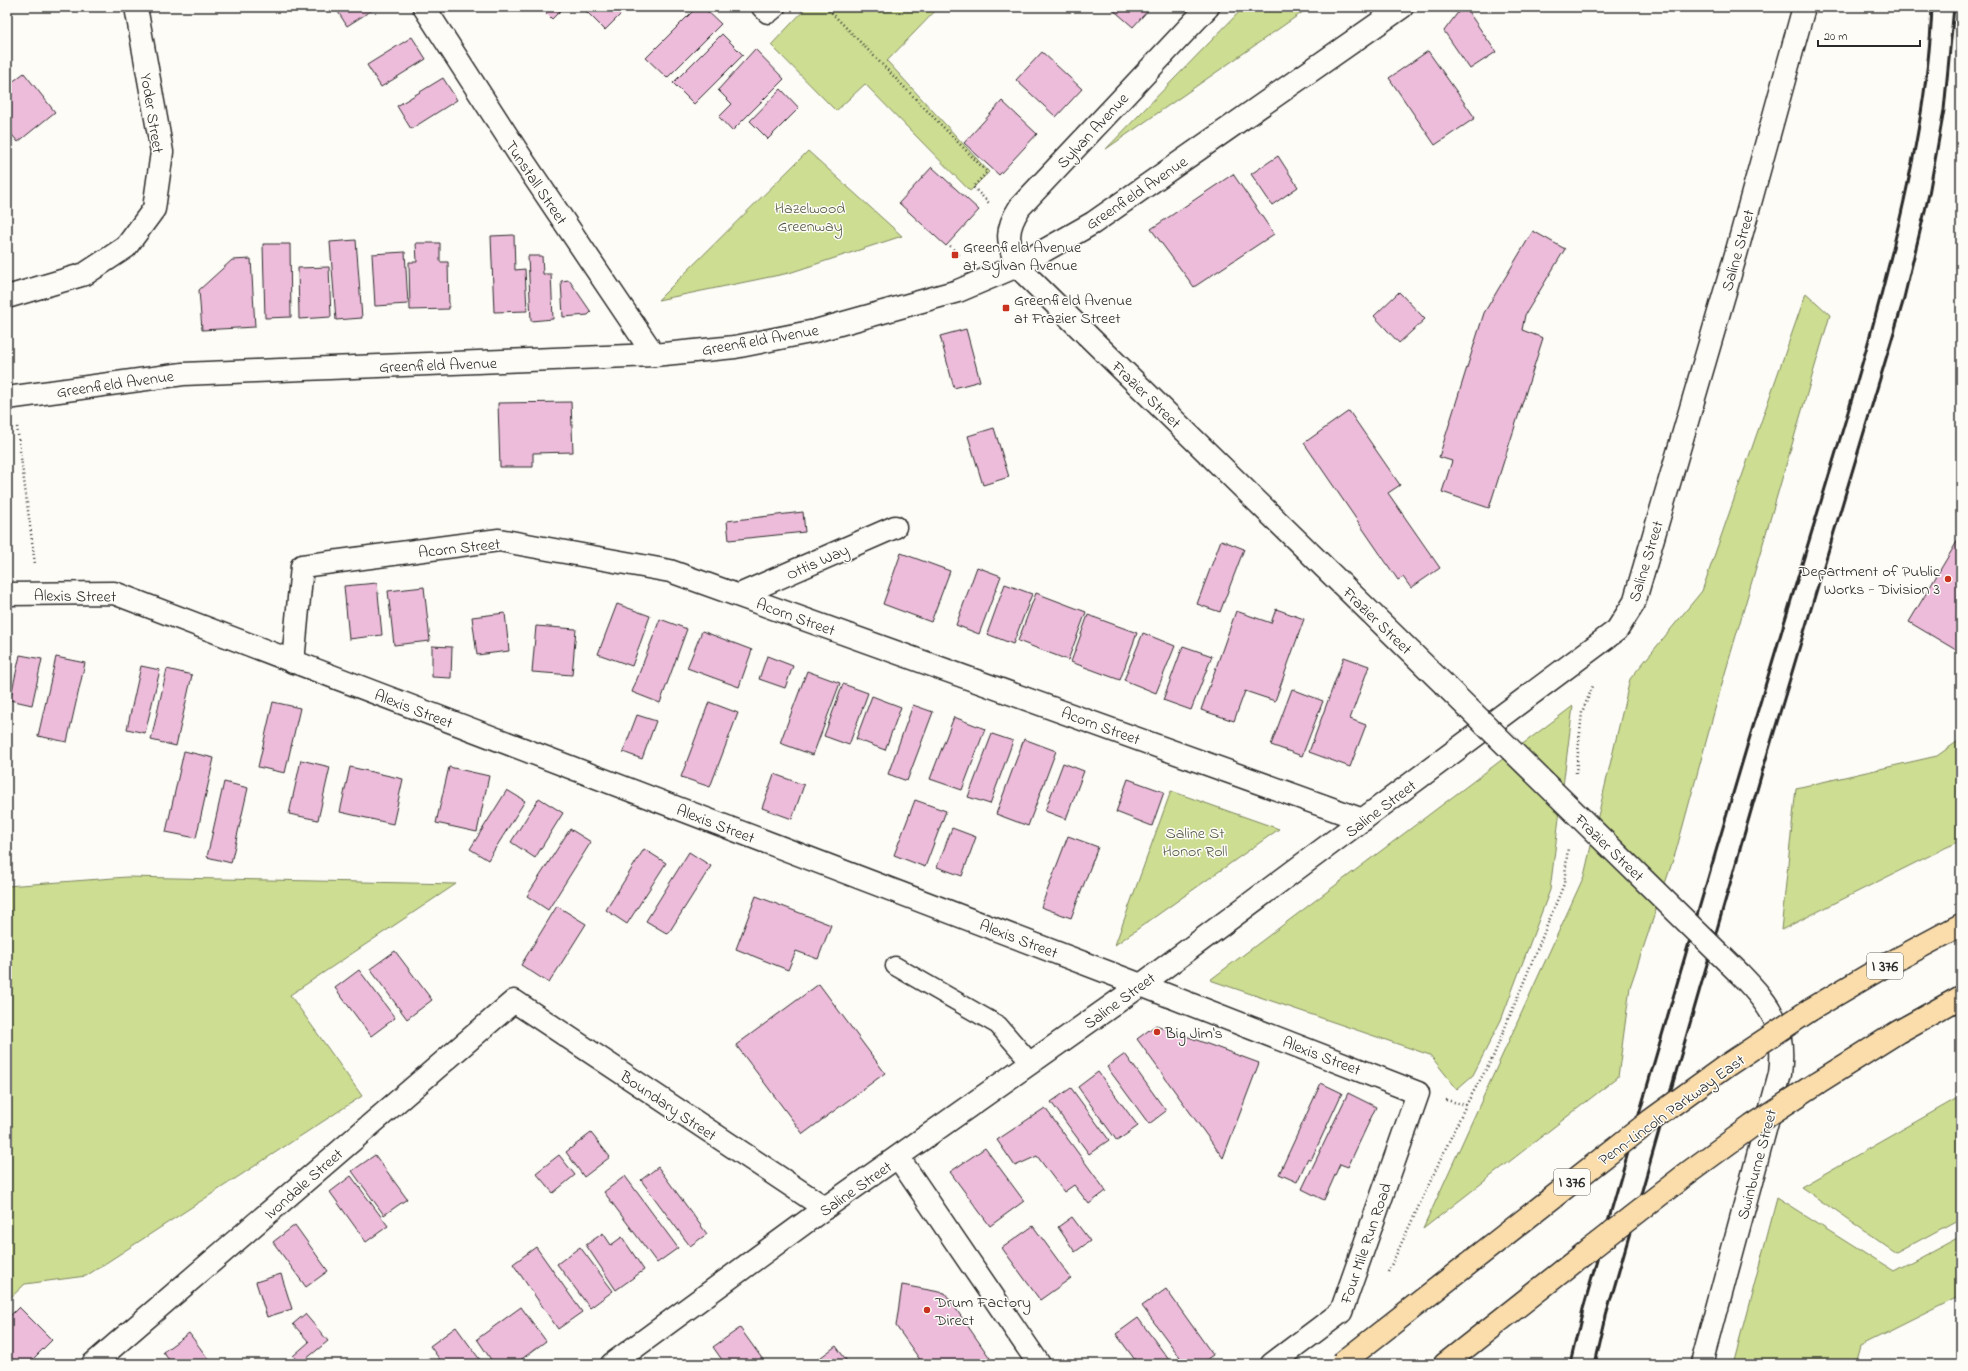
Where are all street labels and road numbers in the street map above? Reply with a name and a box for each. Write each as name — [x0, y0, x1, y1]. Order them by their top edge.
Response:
street label: Yoder Street — [133, 72, 169, 156]
street label: Sylvan Avenue — [1052, 87, 1136, 175]
street label: Tunstall Street — [498, 136, 573, 231]
street label: Greenfield Avenue — [1081, 150, 1194, 237]
street label: Saline Street — [1716, 206, 1762, 294]
street label: Greenfield Avenue — [700, 319, 821, 363]
street label: Greenfield Avenue — [379, 352, 498, 380]
street label: Frazier Street — [1105, 355, 1186, 435]
street label: Greenfield Avenue — [55, 365, 176, 405]
street label: Saline Street — [1623, 517, 1671, 605]
street label: Acorn Street — [417, 533, 502, 565]
street label: Ottis Way — [783, 538, 853, 587]
street label: Frazier Street — [1336, 581, 1417, 661]
street label: Alexis Street — [34, 584, 117, 610]
street label: Acorn Street — [752, 593, 839, 643]
street label: Alexis Street — [371, 684, 457, 736]
street label: Acorn Street — [1057, 702, 1144, 752]
street label: Saline Street — [1340, 774, 1422, 844]
street label: Alexis Street — [673, 799, 759, 851]
street label: Frazier Street — [1568, 808, 1649, 888]
street label: Alexis Street — [976, 914, 1062, 966]
road number: I 376 — [1867, 953, 1903, 979]
street label: Saline Street — [1079, 967, 1162, 1036]
street label: Alexis Street — [1279, 1031, 1365, 1083]
street label: Penn-Lincoln Parkway East — [1594, 1049, 1751, 1172]
street label: Boundary Street — [614, 1065, 721, 1148]
street label: Swinburne Street — [1732, 1106, 1784, 1222]
street label: Ivondale Street — [259, 1143, 350, 1226]
street label: Saline Street — [815, 1155, 898, 1224]
road number: I 376 — [1554, 1169, 1590, 1195]
street label: Four Mile Run Road — [1335, 1180, 1399, 1308]

